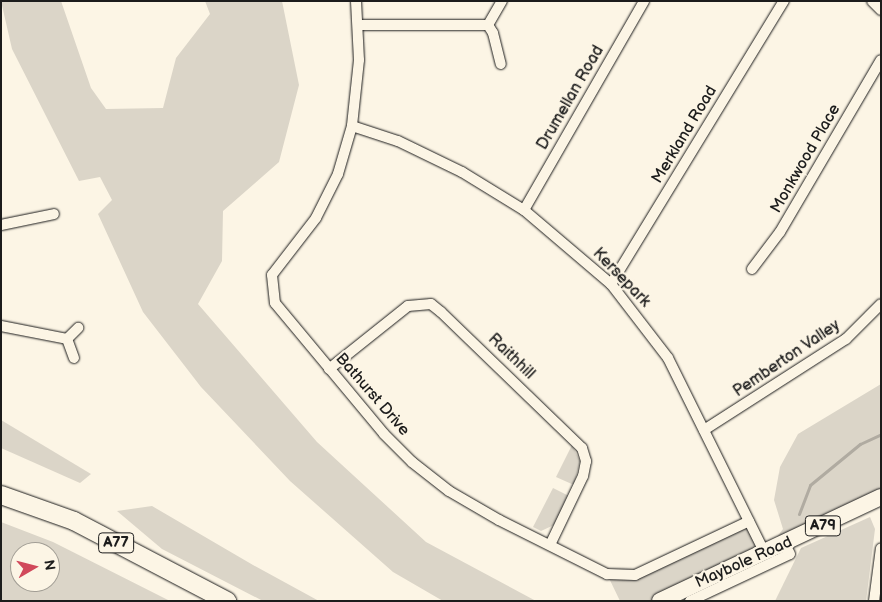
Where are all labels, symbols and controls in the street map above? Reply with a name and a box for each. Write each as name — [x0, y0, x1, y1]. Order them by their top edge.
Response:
street label: Drumellan Road — [533, 42, 609, 154]
street label: Merkland Road — [648, 83, 722, 187]
street label: Monkwood Place — [767, 101, 845, 217]
street label: Kersepark — [588, 244, 654, 312]
street label: Pemberton Valley — [730, 316, 844, 402]
street label: Raithhill — [484, 330, 538, 384]
street label: Bathurst Drive — [331, 350, 413, 440]
road number: A79 — [804, 514, 842, 538]
road number: A77 — [97, 530, 135, 556]
street label: Maybole Road — [693, 533, 795, 593]
north arrow — [10, 542, 60, 592]
text: N — [40, 559, 59, 571]

